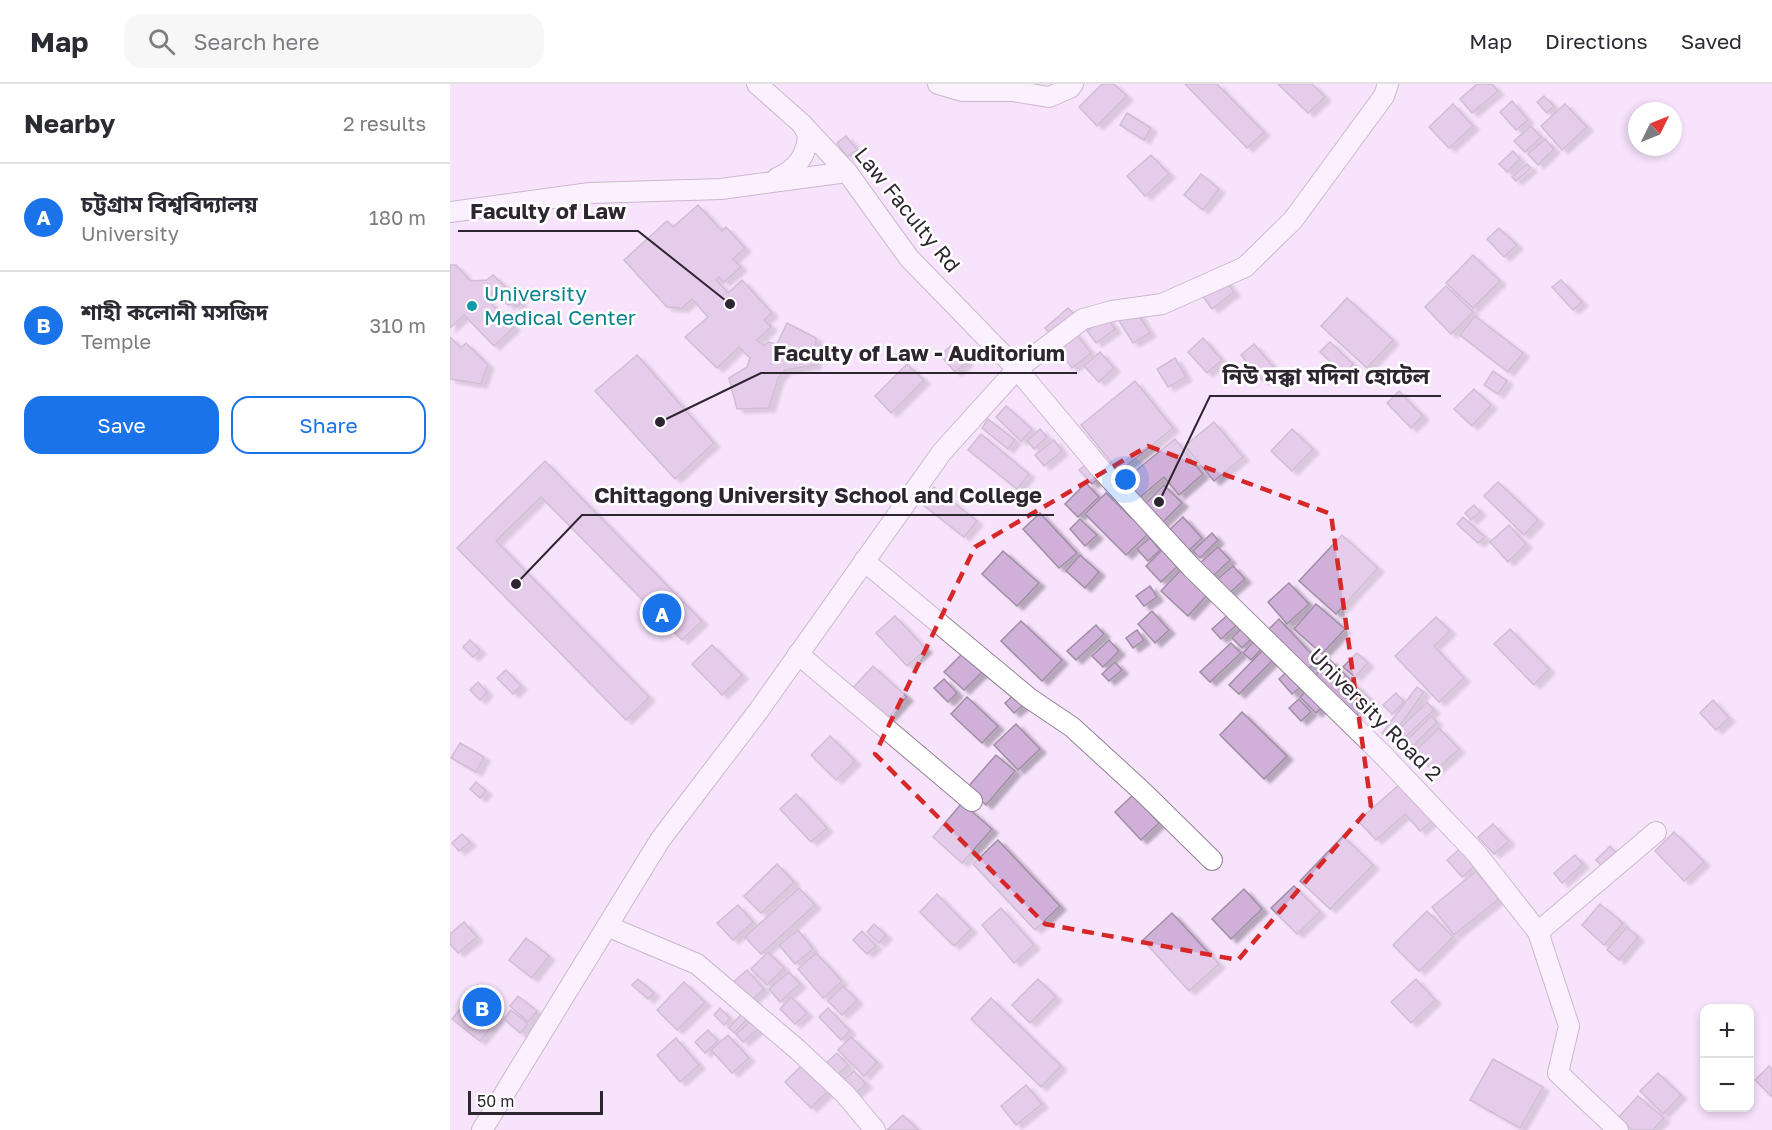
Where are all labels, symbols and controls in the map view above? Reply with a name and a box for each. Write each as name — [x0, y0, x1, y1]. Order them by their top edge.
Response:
search box — [124, 14, 544, 68]
text: Map — [30, 25, 88, 58]
icon: search — [145, 25, 178, 58]
text: Search here — [193, 28, 319, 55]
text: Map — [1469, 28, 1512, 54]
text: Directions — [1545, 28, 1648, 54]
text: Saved — [1681, 28, 1742, 54]
north arrow — [1628, 102, 1682, 156]
text: Nearby — [24, 108, 115, 139]
text: 2 results — [343, 111, 426, 135]
street label: Law Faculty Rd — [849, 142, 966, 277]
text: চট্টগ্রাম বিশ্ববিদ্যালয় — [81, 190, 257, 217]
callout: Faculty of Law — [458, 191, 638, 231]
text: Faculty of Law — [470, 197, 627, 224]
text: A — [36, 205, 51, 229]
text: 180 m — [369, 205, 426, 229]
text: University — [81, 221, 179, 245]
place label: University Medical Center — [484, 280, 636, 330]
text: শাহী কলোনী মসজিদ — [81, 298, 268, 325]
marker: University Medical Center — [465, 299, 479, 313]
text: B — [36, 313, 51, 337]
text: 310 m — [370, 313, 426, 337]
text: Temple — [81, 329, 151, 353]
callout: Faculty of Law - Auditorium — [761, 333, 1077, 373]
text: Faculty of Law - Auditorium — [773, 339, 1065, 366]
callout: নিউ মক্কা মদিনা হোটেল — [1210, 356, 1441, 396]
text: নিউ মক্কা মদিনা হোটেল — [1222, 362, 1430, 389]
button: Save — [24, 396, 219, 454]
button: Share — [231, 396, 426, 454]
your location — [1111, 465, 1140, 494]
callout: Chittagong University School and College — [582, 475, 1054, 515]
text: Chittagong University School and College — [594, 481, 1042, 508]
pin: A — [642, 590, 682, 636]
street label: University Road 2 — [1304, 642, 1448, 786]
pin: B — [462, 984, 501, 1030]
map controls — [1700, 1004, 1754, 1112]
button: + — [1700, 1004, 1754, 1058]
button: − — [1700, 1058, 1754, 1112]
scale bar — [468, 1088, 603, 1116]
text: 50 m — [477, 1091, 514, 1111]

